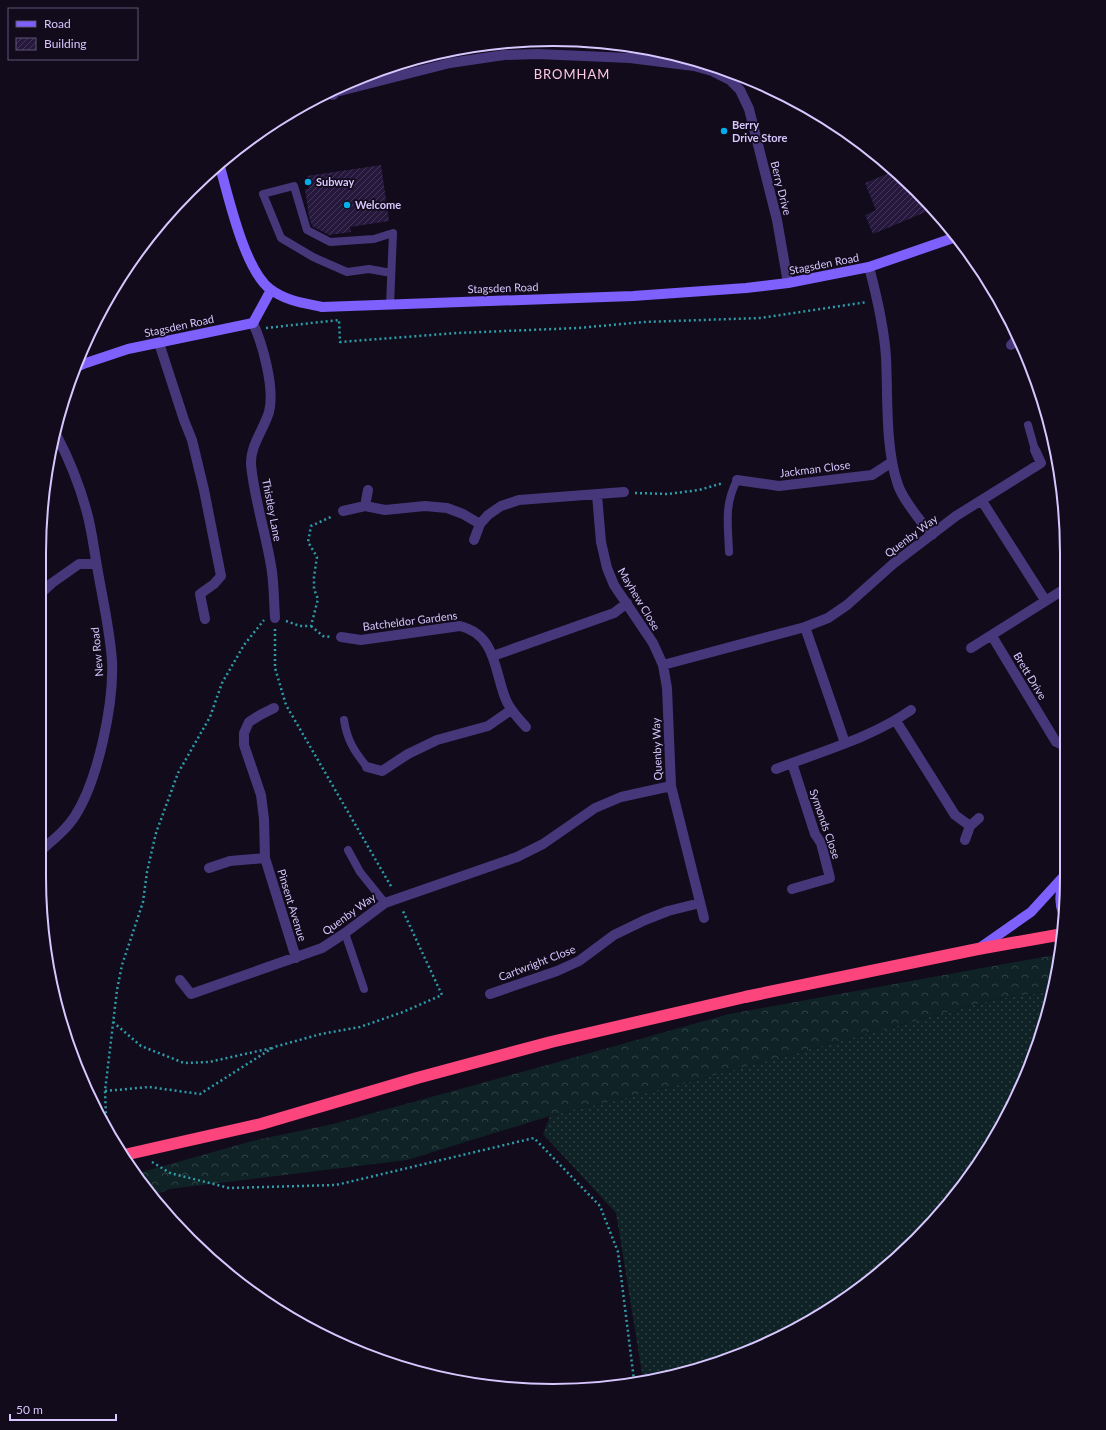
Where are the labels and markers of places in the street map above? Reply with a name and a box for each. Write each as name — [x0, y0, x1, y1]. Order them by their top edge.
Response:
place label: Berry Drive Store — [732, 118, 787, 144]
marker: Berry Drive Store — [719, 126, 729, 136]
place label: Subway — [316, 175, 354, 188]
marker: Subway — [303, 177, 313, 187]
place label: Welcome — [355, 198, 401, 211]
marker: Welcome — [342, 200, 352, 210]

